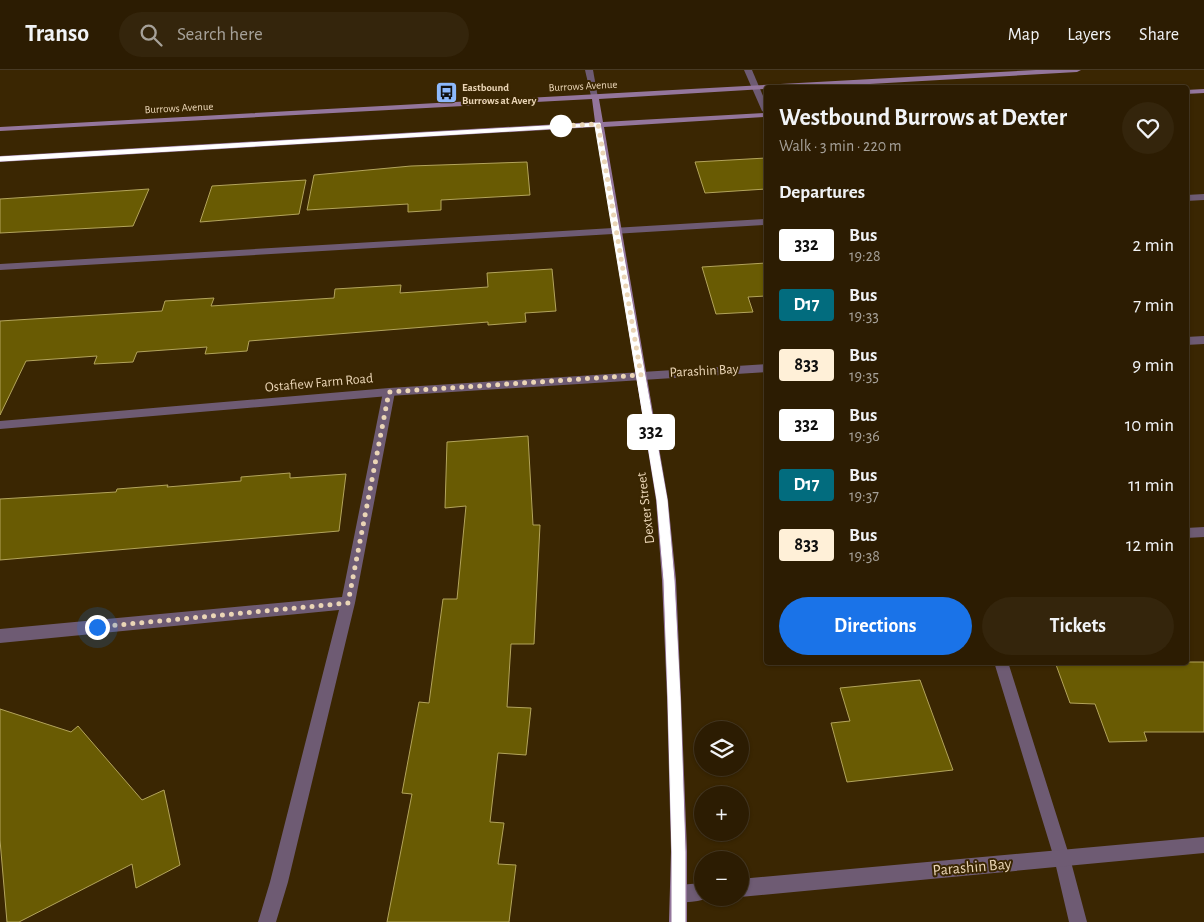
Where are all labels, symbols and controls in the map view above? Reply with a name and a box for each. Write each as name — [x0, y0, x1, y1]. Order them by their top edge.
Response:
search box — [119, 12, 469, 57]
icon: search — [137, 21, 165, 49]
text: Transo — [25, 22, 89, 46]
text: Search here — [177, 25, 263, 44]
text: Map — [1008, 26, 1039, 44]
text: Layers — [1067, 26, 1111, 44]
text: Share — [1139, 26, 1179, 44]
street label: Burrows Avenue — [548, 79, 618, 93]
bus stop icon: Eastbound Burrows at Avery — [434, 81, 458, 105]
place label: Eastbound Burrows at Avery — [462, 82, 536, 106]
street label: Burrows Avenue — [144, 101, 214, 115]
button: heart — [1122, 102, 1174, 154]
text: Westbound Burrows at Dexter — [779, 106, 1067, 130]
unlabelled marker — [550, 115, 572, 137]
text: Walk · 3 min · 220 m — [779, 138, 902, 154]
text: Departures — [779, 183, 865, 202]
text: Bus — [849, 226, 877, 245]
text: 332 — [795, 236, 819, 254]
text: 2 min — [1133, 236, 1174, 255]
text: 19:28 — [849, 248, 881, 264]
text: Bus — [849, 286, 877, 305]
text: D17 — [793, 296, 820, 314]
text: 7 min — [1133, 296, 1174, 315]
text: 19:33 — [849, 308, 879, 324]
text: Bus — [849, 346, 877, 365]
text: 833 — [794, 356, 819, 374]
text: 9 min — [1132, 356, 1174, 375]
street label: Parashin Bay — [669, 362, 739, 380]
text: 19:35 — [849, 368, 879, 384]
street label: Ostafiew Farm Road — [264, 371, 374, 395]
text: Bus — [849, 406, 877, 425]
line badge: 332 — [622, 416, 680, 448]
text: 332 — [795, 416, 819, 434]
text: 10 min — [1125, 416, 1174, 435]
text: 332 — [639, 423, 663, 441]
text: 19:36 — [849, 428, 880, 444]
text: Bus — [849, 466, 877, 485]
street label: Dexter Street — [635, 471, 657, 545]
text: D17 — [793, 476, 820, 494]
text: 11 min — [1128, 476, 1174, 495]
text: 19:37 — [849, 488, 879, 504]
text: Bus — [849, 526, 877, 545]
text: 833 — [794, 536, 819, 554]
text: 12 min — [1126, 536, 1174, 555]
text: 19:38 — [849, 548, 880, 564]
button: Directions — [779, 597, 972, 655]
button: Tickets — [982, 597, 1174, 655]
your location — [85, 615, 110, 640]
map controls — [694, 721, 749, 906]
button: layers — [694, 721, 749, 776]
button: + — [694, 786, 749, 841]
button: − — [694, 851, 749, 906]
street label: Parashin Bay — [932, 856, 1012, 879]

